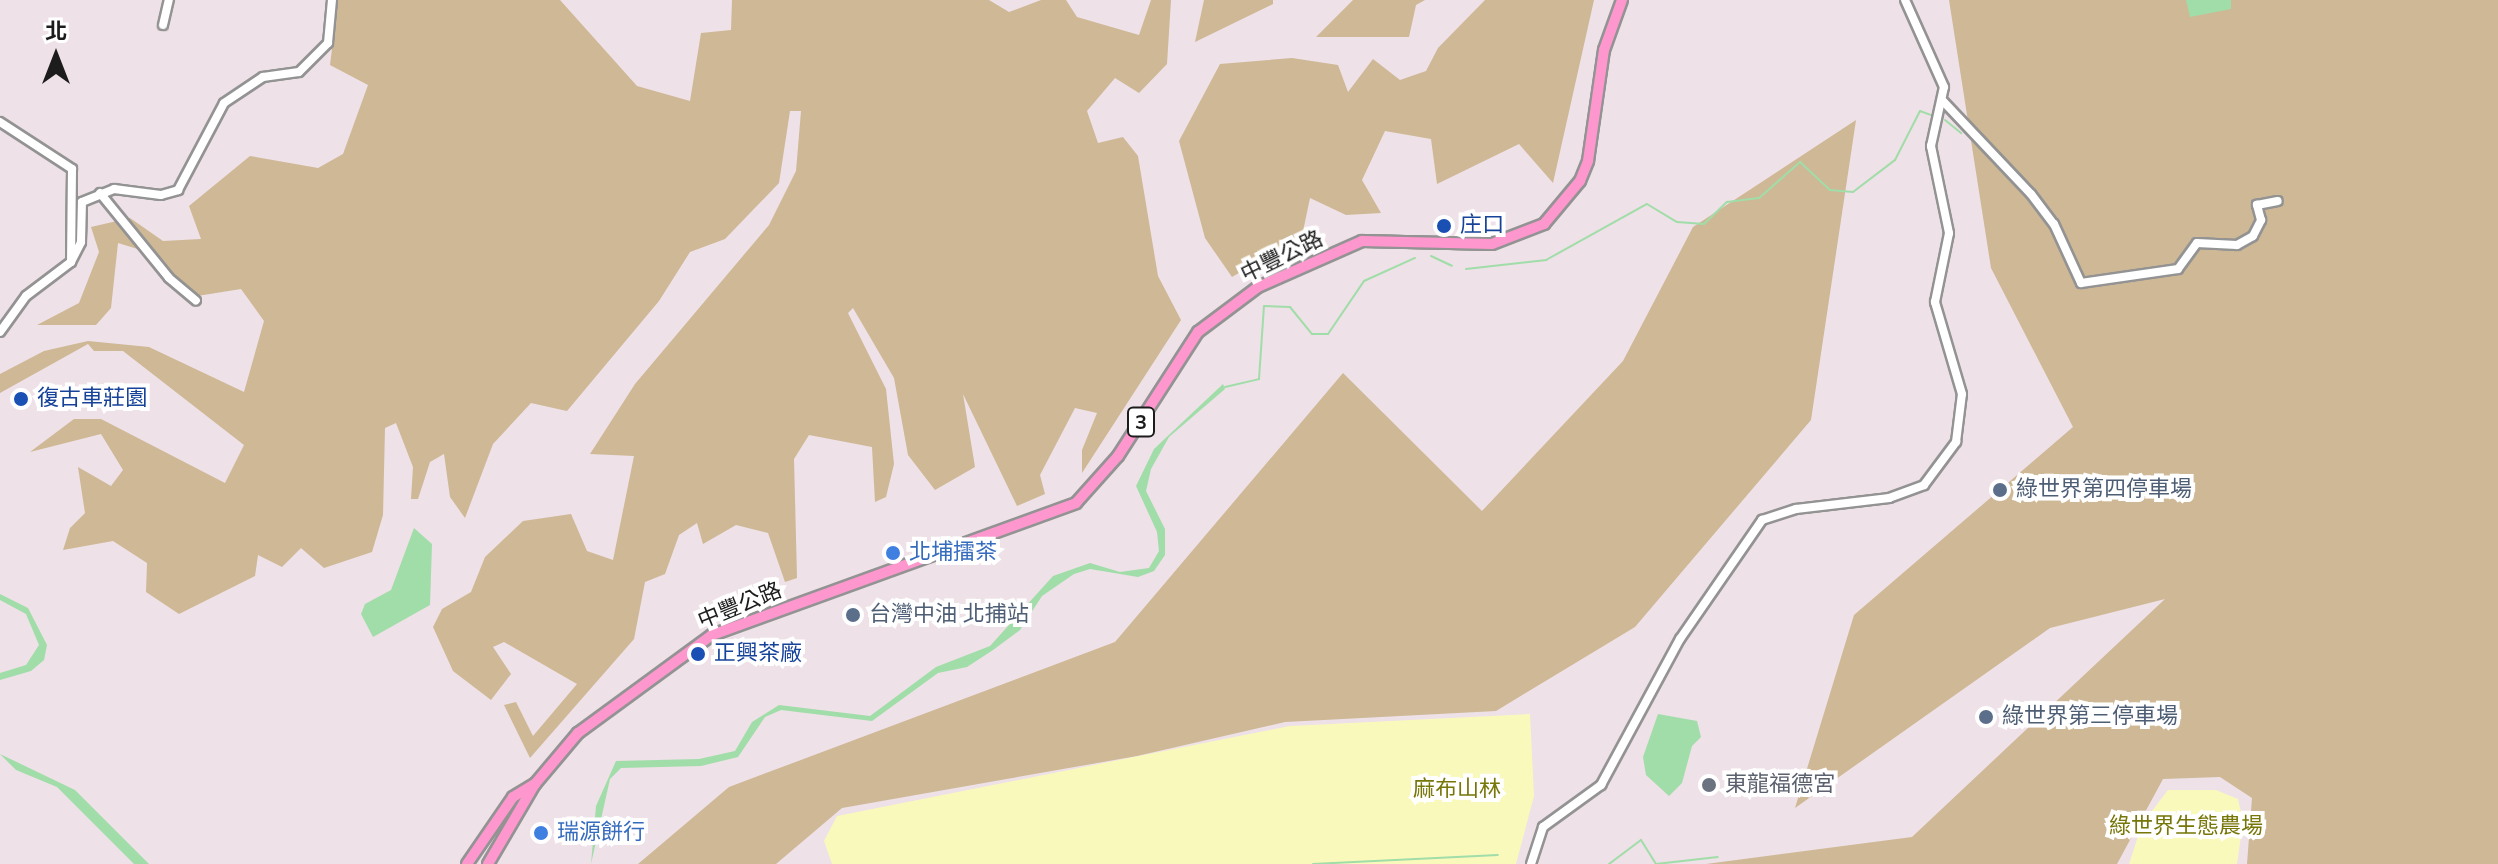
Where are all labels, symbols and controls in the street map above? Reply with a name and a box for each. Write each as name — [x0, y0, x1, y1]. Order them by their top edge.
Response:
north arrow — [16, 16, 96, 96]
text: 北 — [45, 17, 67, 47]
place label: 庄口 — [1460, 213, 1504, 239]
marker: 庄口 — [1435, 217, 1453, 235]
street label: 中豐公路 — [1237, 226, 1327, 288]
place label: 復古車莊園 — [37, 386, 147, 412]
marker: 復古車莊園 — [12, 390, 30, 408]
road number: 3 — [1127, 406, 1155, 438]
place label: 綠世界第四停車場 — [2016, 477, 2192, 503]
marker: 綠世界第四停車場 — [1991, 481, 2009, 499]
place label: 北埔擂茶 — [909, 540, 997, 566]
marker: 北埔擂茶 — [884, 544, 902, 562]
street label: 中豐公路 — [694, 577, 786, 635]
place label: 台灣中油 北捕站 — [869, 602, 1029, 628]
marker: 台灣中油 北捕站 — [844, 606, 862, 624]
place label: 正興茶廠 — [714, 641, 802, 667]
marker: 正興茶廠 — [689, 645, 707, 663]
place label: 綠世界第三停車場 — [2002, 704, 2178, 730]
marker: 綠世界第三停車場 — [1977, 708, 1995, 726]
place label: 東龍福德宮 — [1725, 772, 1835, 798]
marker: 東龍福德宮 — [1700, 776, 1718, 794]
park label: 麻布山林 — [1413, 777, 1501, 803]
park label: 綠世界生態農場 — [2109, 814, 2263, 840]
place label: 瑞源餅行 — [557, 820, 645, 846]
marker: 瑞源餅行 — [532, 824, 550, 842]

